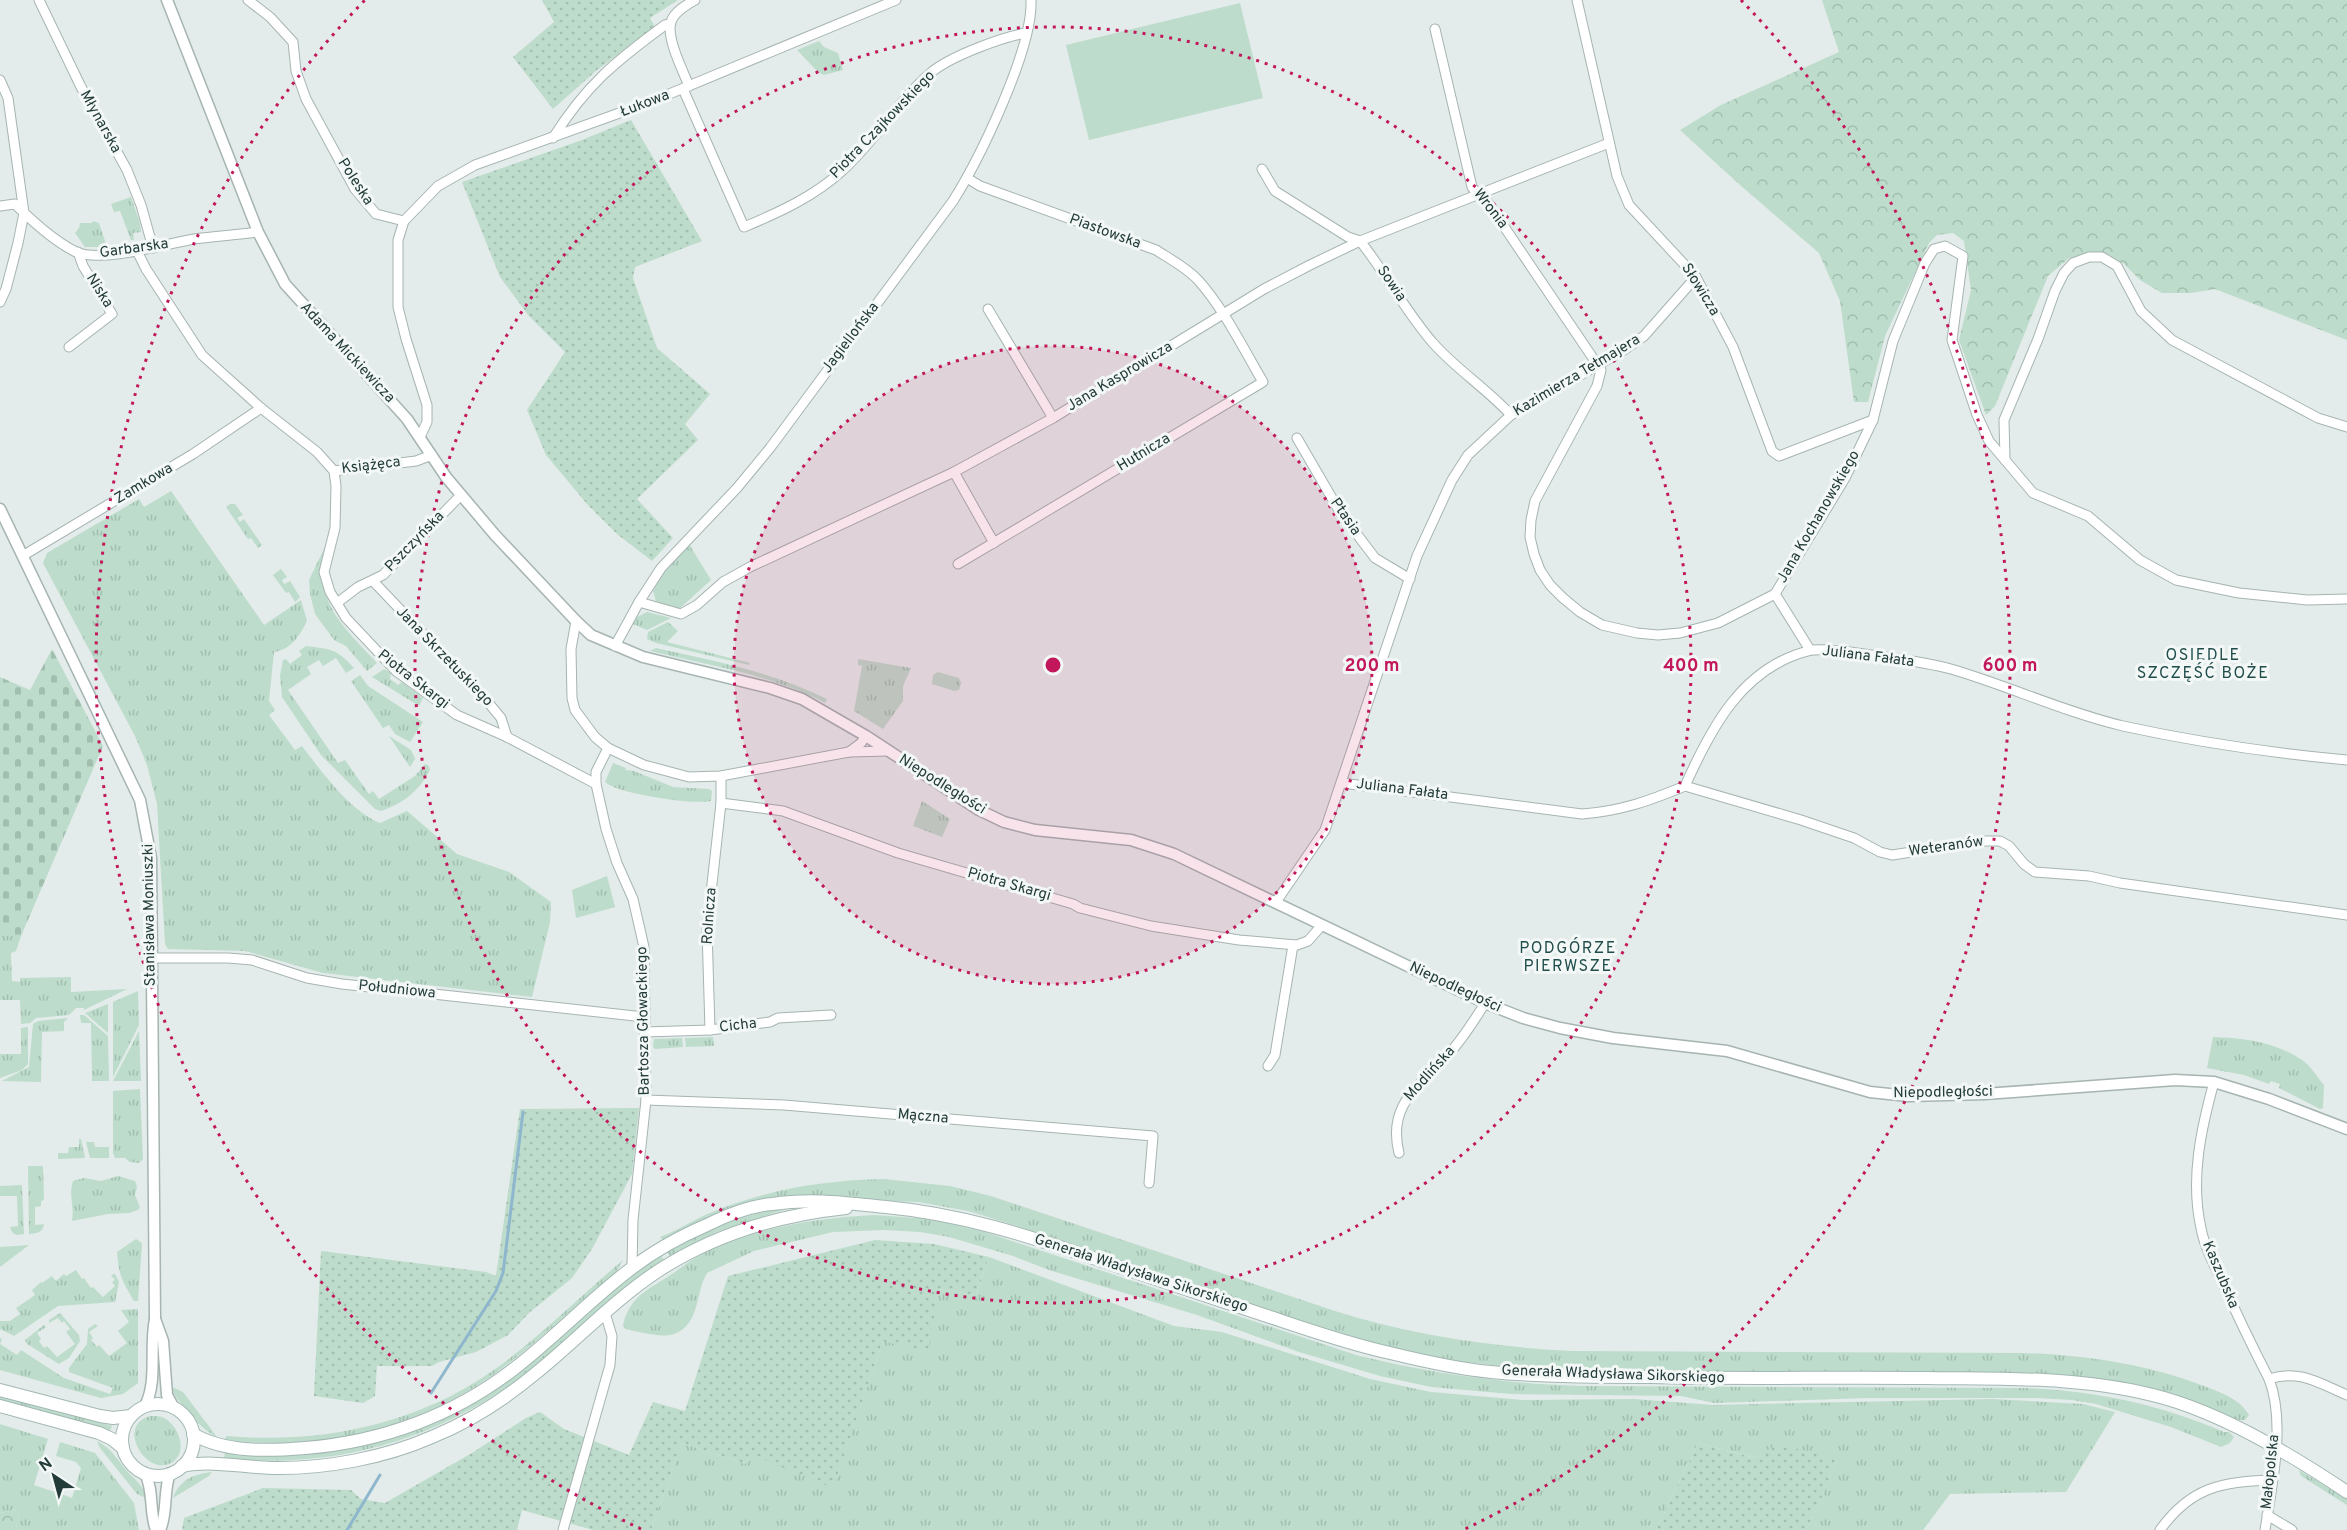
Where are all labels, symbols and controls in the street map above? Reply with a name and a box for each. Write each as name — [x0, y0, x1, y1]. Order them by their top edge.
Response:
street label: Piotra Czajkowskiego — [826, 67, 940, 183]
street label: Łukowa — [618, 86, 672, 122]
street label: Młynarska — [75, 87, 125, 157]
street label: Poleska — [333, 155, 377, 209]
street label: Wronia — [1468, 185, 1512, 233]
street label: Piastowska — [1067, 210, 1143, 254]
street label: Garbarska — [98, 235, 170, 263]
street label: Słowicza — [1676, 260, 1724, 320]
street label: Sowia — [1372, 262, 1410, 306]
street label: Niska — [81, 270, 117, 312]
street label: Adama Mickiewicza — [295, 299, 399, 407]
street label: Jagiellońska — [818, 299, 884, 377]
street label: Kazimierza Tetmajera — [1510, 331, 1644, 421]
street label: Jana Kasprowicza — [1064, 338, 1176, 416]
street label: Hutnicza — [1114, 430, 1174, 476]
street label: Jana Kochanowskiego — [1773, 447, 1865, 587]
street label: Książęca — [340, 453, 402, 479]
street label: Zamkowa — [111, 459, 177, 509]
street label: Ptasia — [1325, 494, 1365, 540]
street label: Pszczyńska — [381, 508, 449, 576]
street label: Jana Skrzetuskiego — [391, 603, 497, 711]
street label: Juliana Fałata — [1821, 642, 1915, 672]
street label: Piotra Skargi — [373, 646, 453, 714]
district label: OSIEDLE SZCZĘŚĆ BOŻE — [2137, 646, 2269, 684]
centre of rings — [1043, 655, 1063, 675]
text: 200 m — [1344, 655, 1400, 678]
text: 400 m — [1663, 655, 1719, 678]
text: 600 m — [1982, 655, 2038, 678]
street label: Niepodległości — [895, 751, 989, 819]
street label: Juliana Fałata — [1355, 775, 1449, 805]
street label: Weteranów — [1907, 832, 1985, 862]
street label: Stanisława Moniuszki — [139, 843, 161, 987]
street label: Piotra Skargi — [965, 864, 1053, 906]
street label: Rolnicza — [699, 887, 721, 945]
district label: PODGÓRZE PIERWSZE — [1519, 937, 1617, 977]
street label: Bartosza Głowackiego — [633, 946, 655, 1096]
street label: Niepodległości — [1406, 958, 1504, 1018]
street label: Południowa — [357, 976, 437, 1004]
street label: Cicha — [718, 1014, 758, 1038]
street label: Modlińska — [1400, 1042, 1460, 1106]
street label: Niepodległości — [1893, 1083, 1993, 1103]
street label: Mączna — [897, 1105, 949, 1129]
street label: Generała Władysława Sikorskiego — [1032, 1230, 1250, 1318]
street label: Kaszubska — [2197, 1238, 2243, 1312]
street label: Generała Władysława Sikorskiego — [1501, 1362, 1725, 1388]
street label: Małopolska — [2258, 1434, 2284, 1510]
north arrow — [24, 1446, 84, 1506]
text: N — [36, 1454, 57, 1477]

